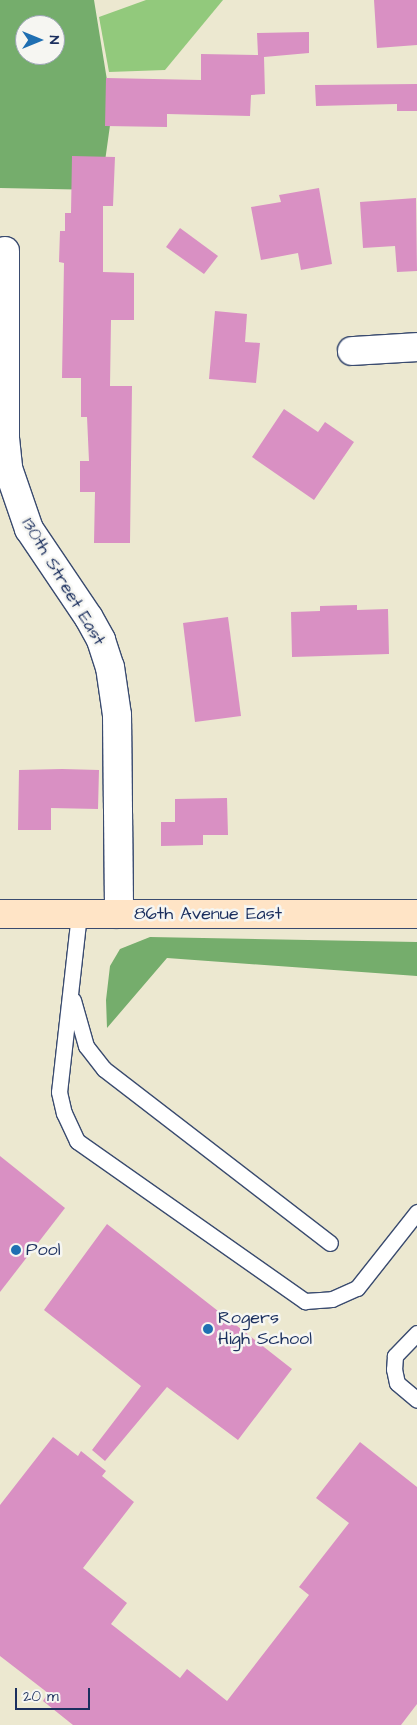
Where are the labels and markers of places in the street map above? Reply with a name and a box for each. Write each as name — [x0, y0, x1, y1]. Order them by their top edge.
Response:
place label: Pool — [26, 1239, 61, 1261]
marker: Pool — [10, 1244, 22, 1256]
place label: Rogers High School — [218, 1308, 312, 1350]
marker: Rogers High School — [202, 1323, 214, 1335]

